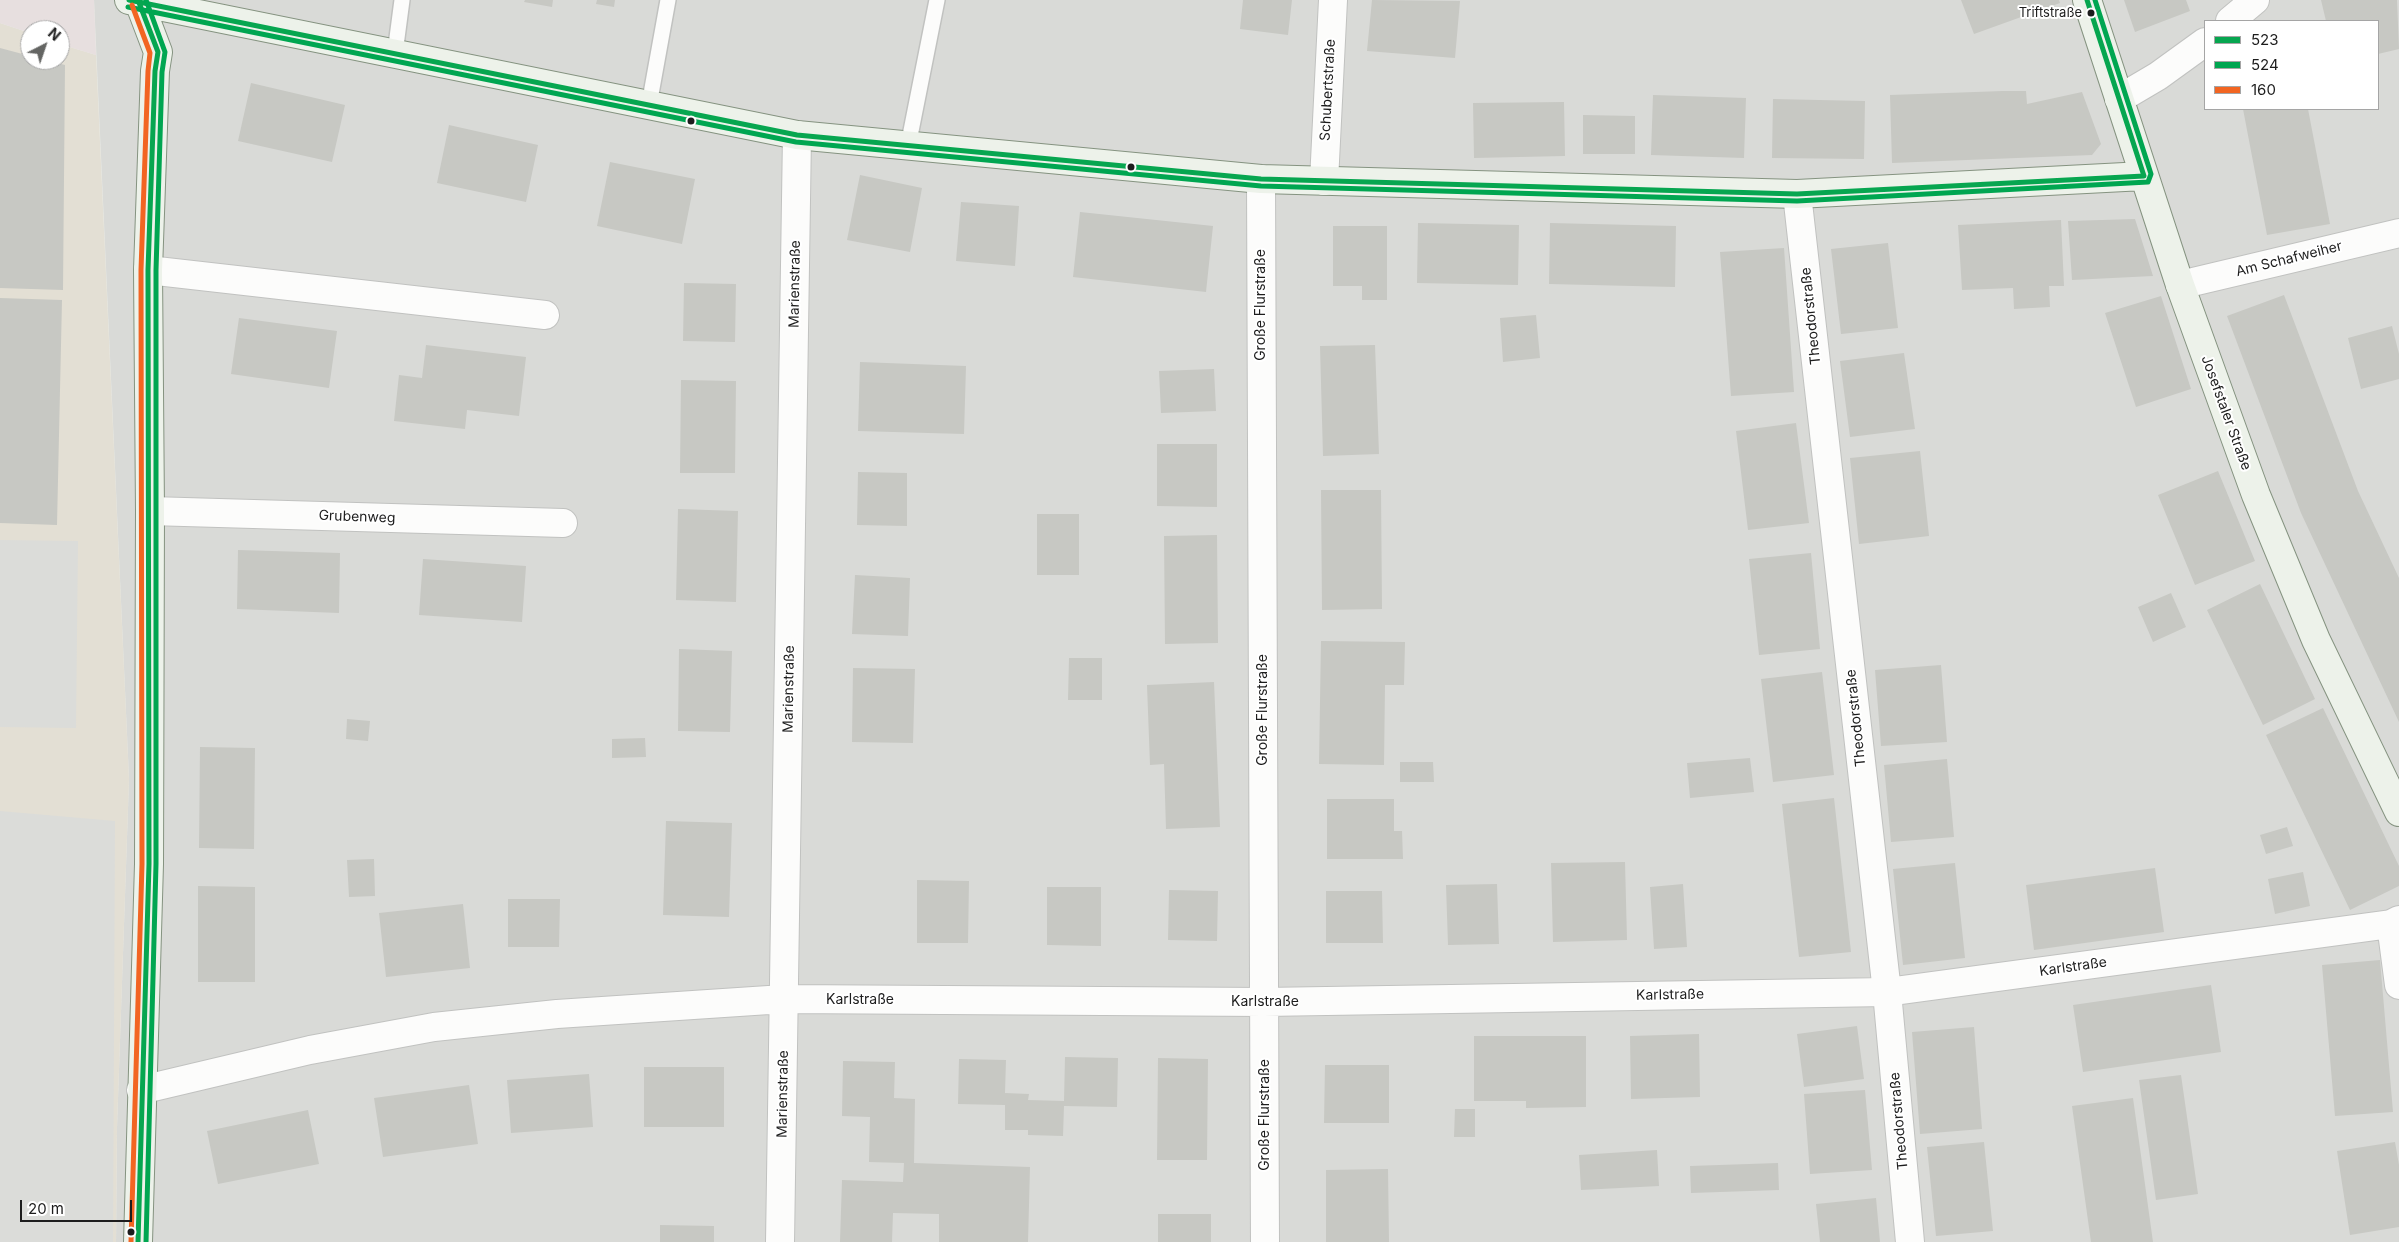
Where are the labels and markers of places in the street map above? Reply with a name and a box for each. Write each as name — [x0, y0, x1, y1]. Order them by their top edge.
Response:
place label: Triftstraße — [2019, 5, 2082, 21]
marker: Triftstraße — [2086, 8, 2096, 18]
unlabelled marker — [686, 116, 696, 126]
unlabelled marker — [1126, 162, 1136, 172]
unlabelled marker — [126, 1227, 136, 1237]

